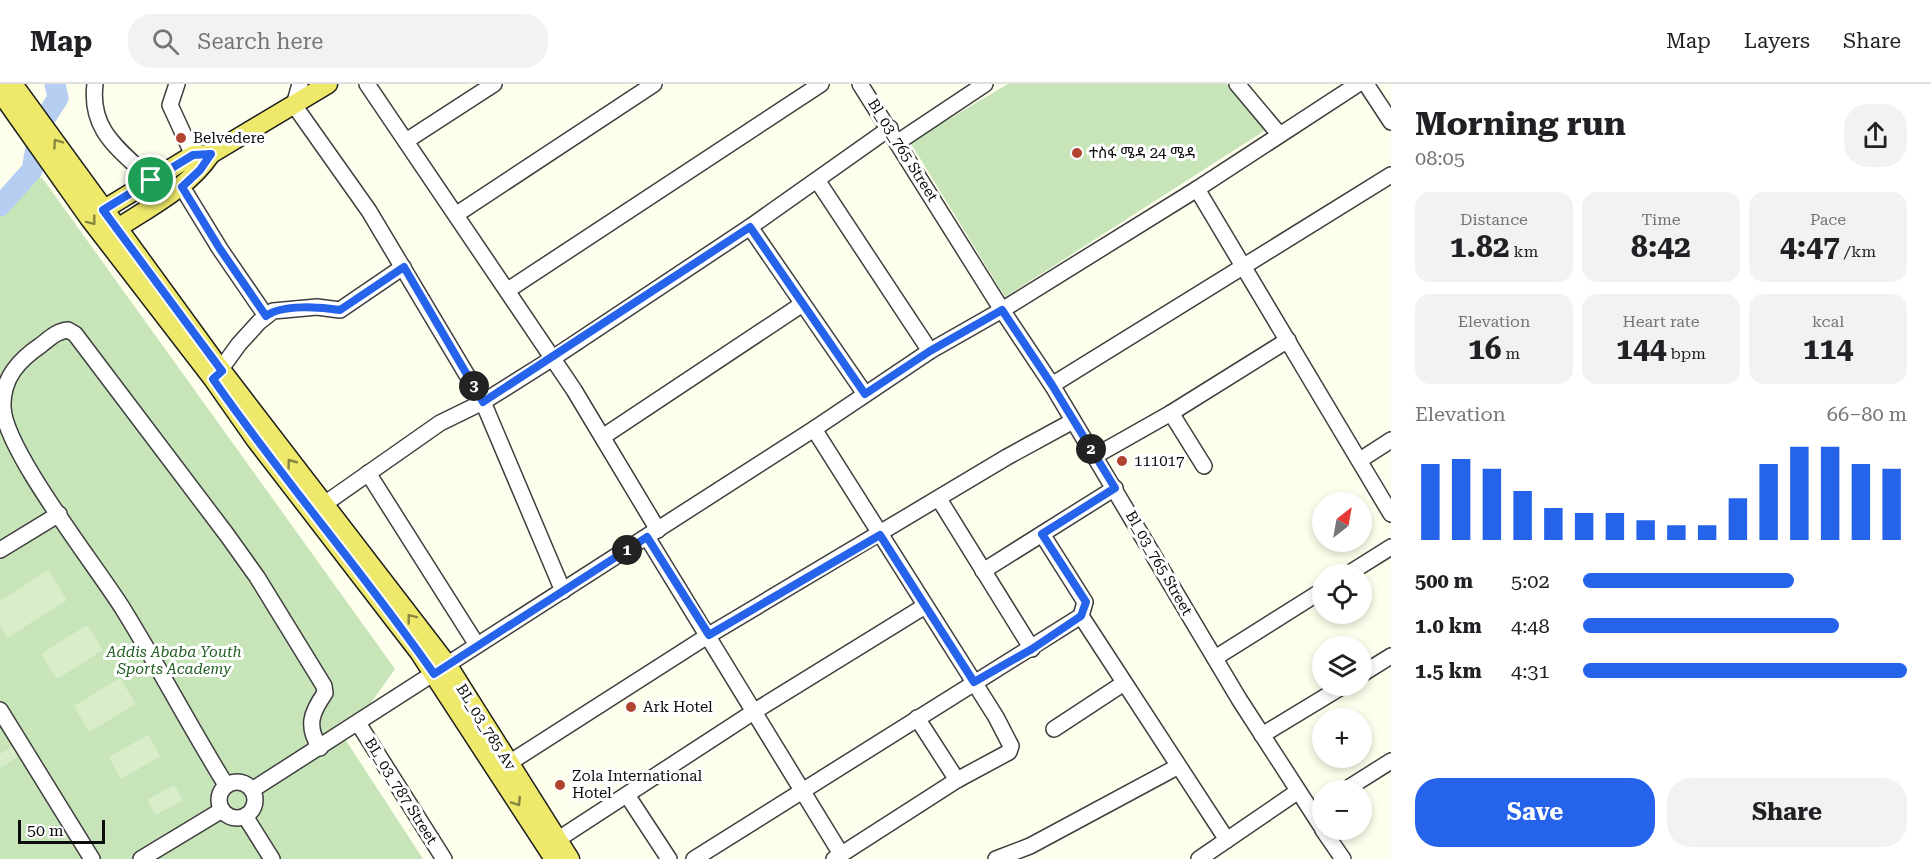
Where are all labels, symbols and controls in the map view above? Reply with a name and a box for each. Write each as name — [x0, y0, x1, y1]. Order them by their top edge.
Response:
search box — [128, 14, 548, 68]
text: Map — [30, 25, 92, 58]
icon: search — [149, 25, 182, 58]
text: Search here — [197, 29, 323, 54]
text: Map — [1666, 29, 1711, 53]
text: Layers — [1744, 29, 1810, 53]
text: Share — [1843, 29, 1901, 53]
street label: Bl_03_765 Street — [864, 95, 942, 205]
text: Morning run — [1415, 104, 1626, 143]
button: share — [1844, 104, 1907, 167]
place label: Belvedere — [193, 129, 265, 147]
marker: Belvedere — [174, 131, 188, 145]
one-way arrow — [53, 139, 64, 150]
place label: ተስፋ ሜዳ 24 ሜዳ — [1089, 144, 1196, 162]
marker: ተስፋ ሜዳ 24 ሜዳ — [1070, 146, 1084, 160]
text: 08:05 — [1415, 146, 1465, 170]
pin — [125, 154, 176, 205]
icon: arrive — [134, 163, 167, 196]
text: Distance — [1460, 210, 1528, 229]
text: Time — [1641, 210, 1681, 229]
text: Pace — [1810, 210, 1846, 229]
one-way arrow — [85, 215, 96, 226]
text: 1.82 — [1450, 229, 1510, 264]
text: 8:42 — [1631, 229, 1691, 264]
text: 4:47 — [1780, 229, 1840, 264]
text: km — [1510, 242, 1538, 261]
text: /km — [1840, 242, 1876, 261]
text: Elevation — [1458, 312, 1530, 331]
text: Heart rate — [1623, 312, 1699, 331]
text: kcal — [1812, 312, 1844, 331]
text: 16 — [1468, 331, 1501, 366]
text: 144 — [1616, 331, 1666, 366]
text: 114 — [1803, 331, 1853, 366]
text: m — [1501, 344, 1520, 363]
text: bpm — [1666, 344, 1706, 363]
pin: 3 — [459, 371, 489, 401]
text: 3 — [470, 376, 478, 395]
text: Elevation — [1415, 402, 1506, 426]
text: 66–80 m — [1827, 402, 1907, 426]
pin: 2 — [1076, 434, 1106, 464]
text: 2 — [1087, 439, 1095, 458]
place label: 111017 — [1134, 452, 1184, 470]
marker: 111017 — [1115, 454, 1129, 468]
one-way arrow — [288, 459, 299, 470]
north arrow — [1312, 492, 1372, 552]
map controls — [1312, 492, 1372, 840]
street label: Bl_03_765 Street — [1122, 507, 1196, 619]
pin: 1 — [612, 535, 642, 565]
text: 1 — [623, 540, 631, 559]
button: locate — [1312, 564, 1372, 624]
text: 500 m — [1415, 569, 1473, 593]
text: 5:02 — [1511, 569, 1550, 593]
one-way arrow — [407, 613, 418, 624]
text: 1.0 km — [1415, 614, 1482, 638]
text: 4:48 — [1511, 614, 1550, 638]
button: layers — [1312, 636, 1372, 696]
park label: Addis Ababa Youth Sports Academy — [105, 643, 242, 678]
text: 1.5 km — [1415, 659, 1482, 683]
text: 4:31 — [1511, 659, 1550, 683]
street label: BL_03_785 Av — [452, 681, 520, 774]
place label: Ark Hotel — [643, 698, 713, 716]
marker: Ark Hotel — [624, 700, 638, 714]
button: + — [1312, 708, 1372, 768]
street label: BL_03_787 Street — [361, 734, 441, 848]
place label: Zola International Hotel — [572, 767, 702, 802]
marker: Zola International Hotel — [553, 778, 567, 792]
button: Save — [1415, 778, 1655, 847]
button: Share — [1667, 778, 1907, 847]
button: − — [1312, 780, 1372, 840]
one-way arrow — [510, 795, 521, 806]
scale bar — [18, 817, 105, 844]
text: 50 m — [27, 821, 64, 840]

